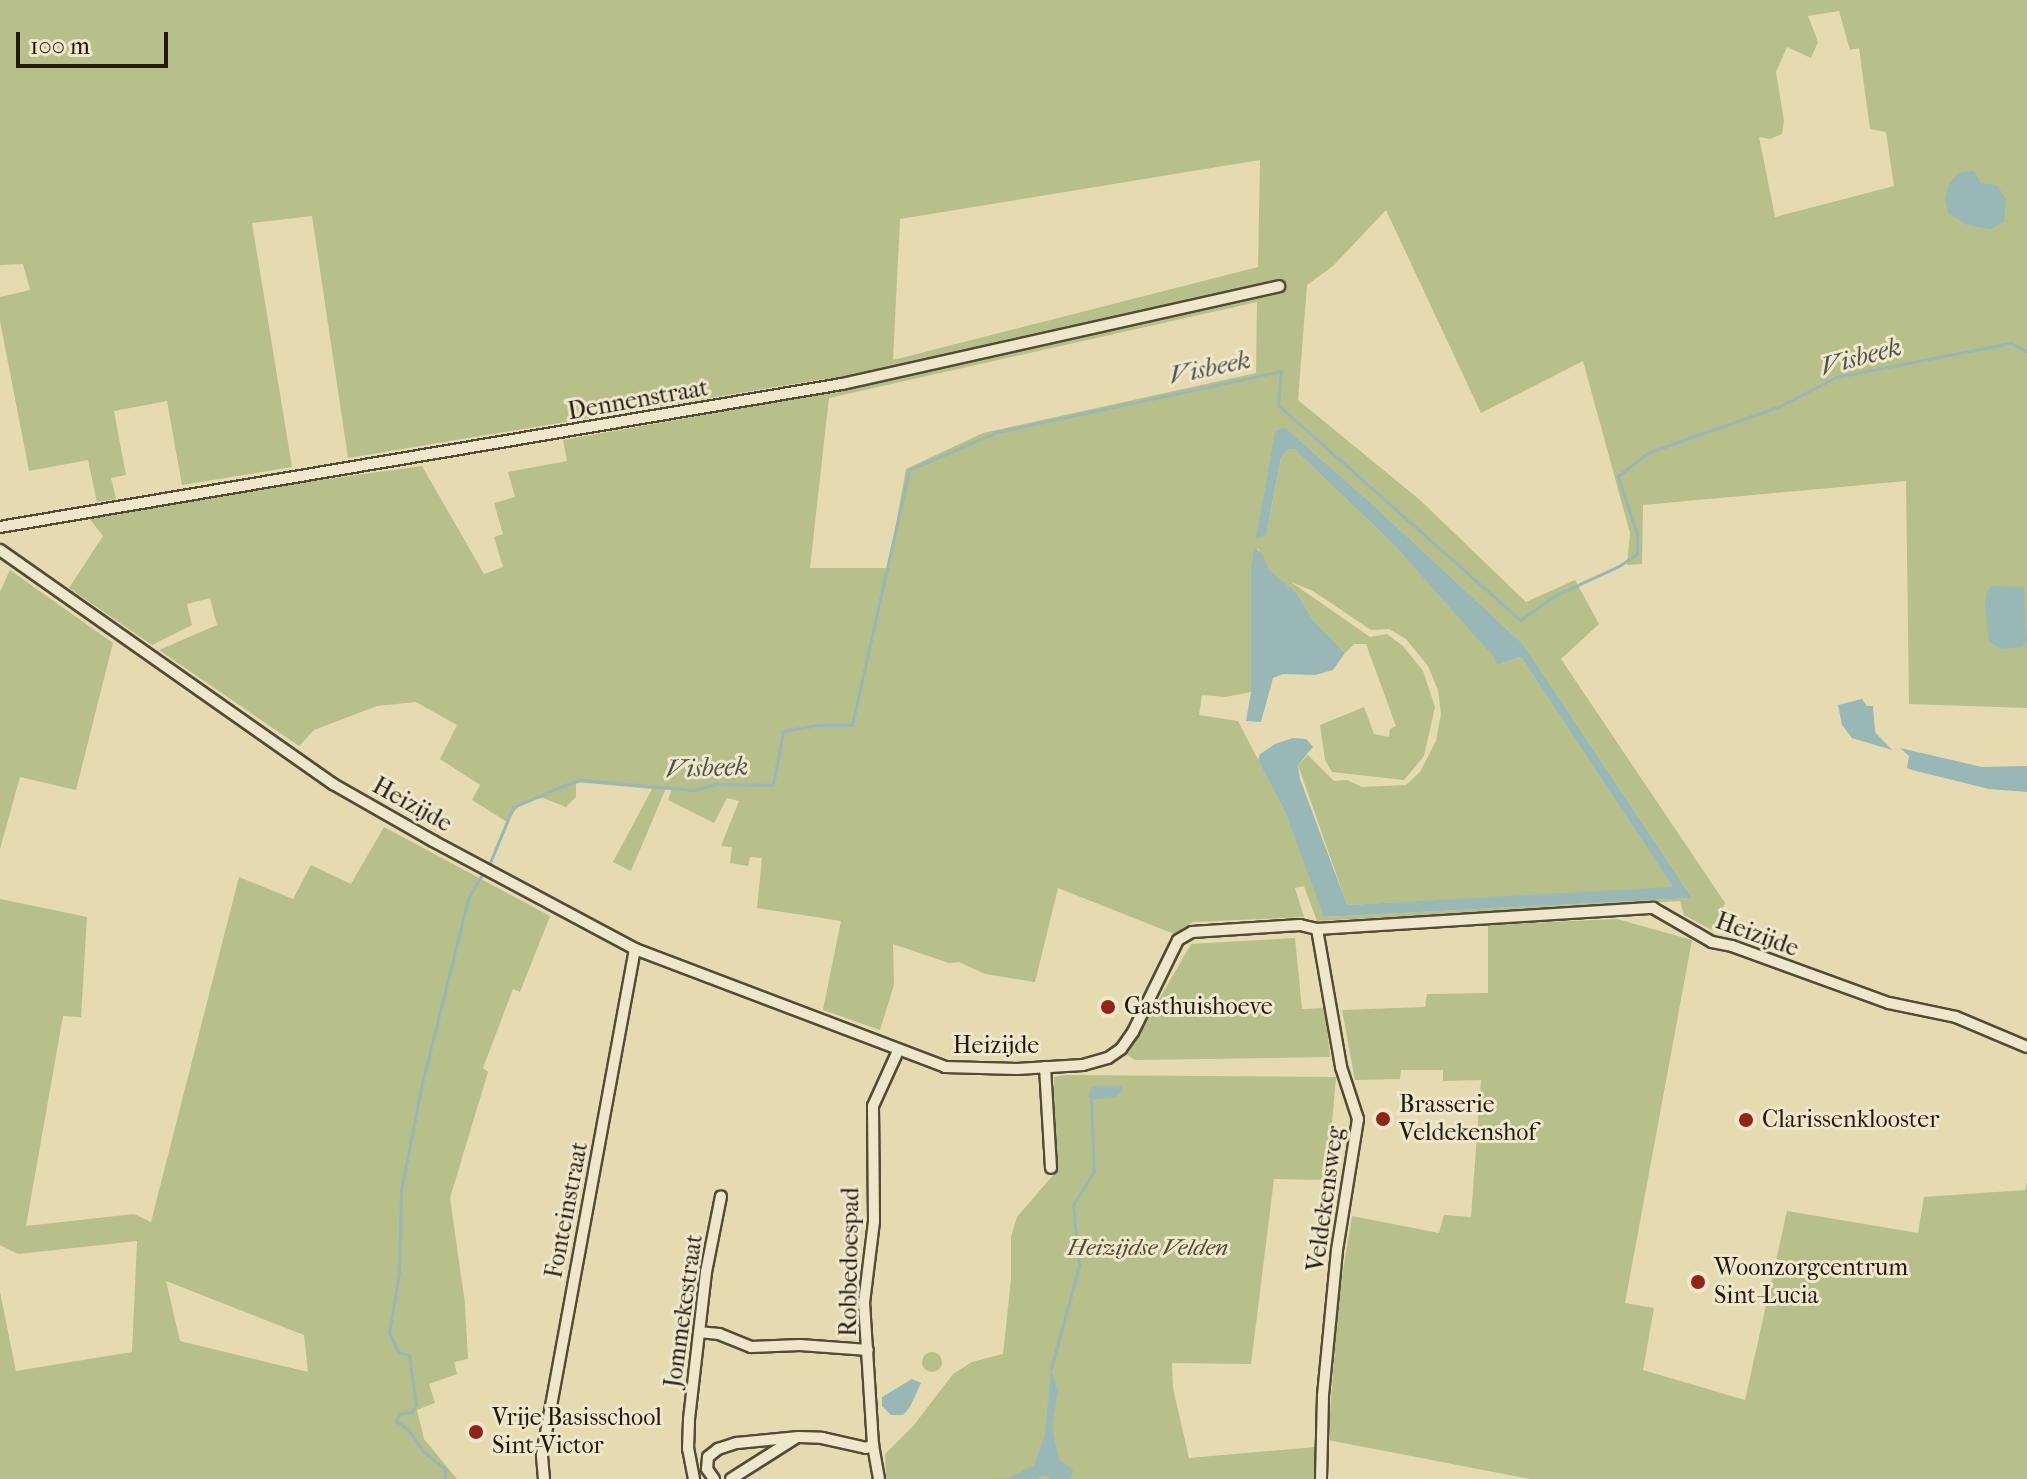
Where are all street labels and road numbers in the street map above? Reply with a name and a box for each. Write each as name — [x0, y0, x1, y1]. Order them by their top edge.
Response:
street label: Dennenstraat — [566, 373, 710, 427]
street label: Heizijde — [367, 771, 457, 839]
street label: Heizijde — [1712, 907, 1802, 963]
street label: Heizijde — [953, 1032, 1039, 1060]
street label: Veldekensweg — [1302, 1125, 1350, 1273]
street label: Fonteinstraat — [540, 1139, 594, 1281]
street label: Robbedoespad — [834, 1187, 866, 1337]
street label: Jommekestraat — [659, 1233, 709, 1389]

